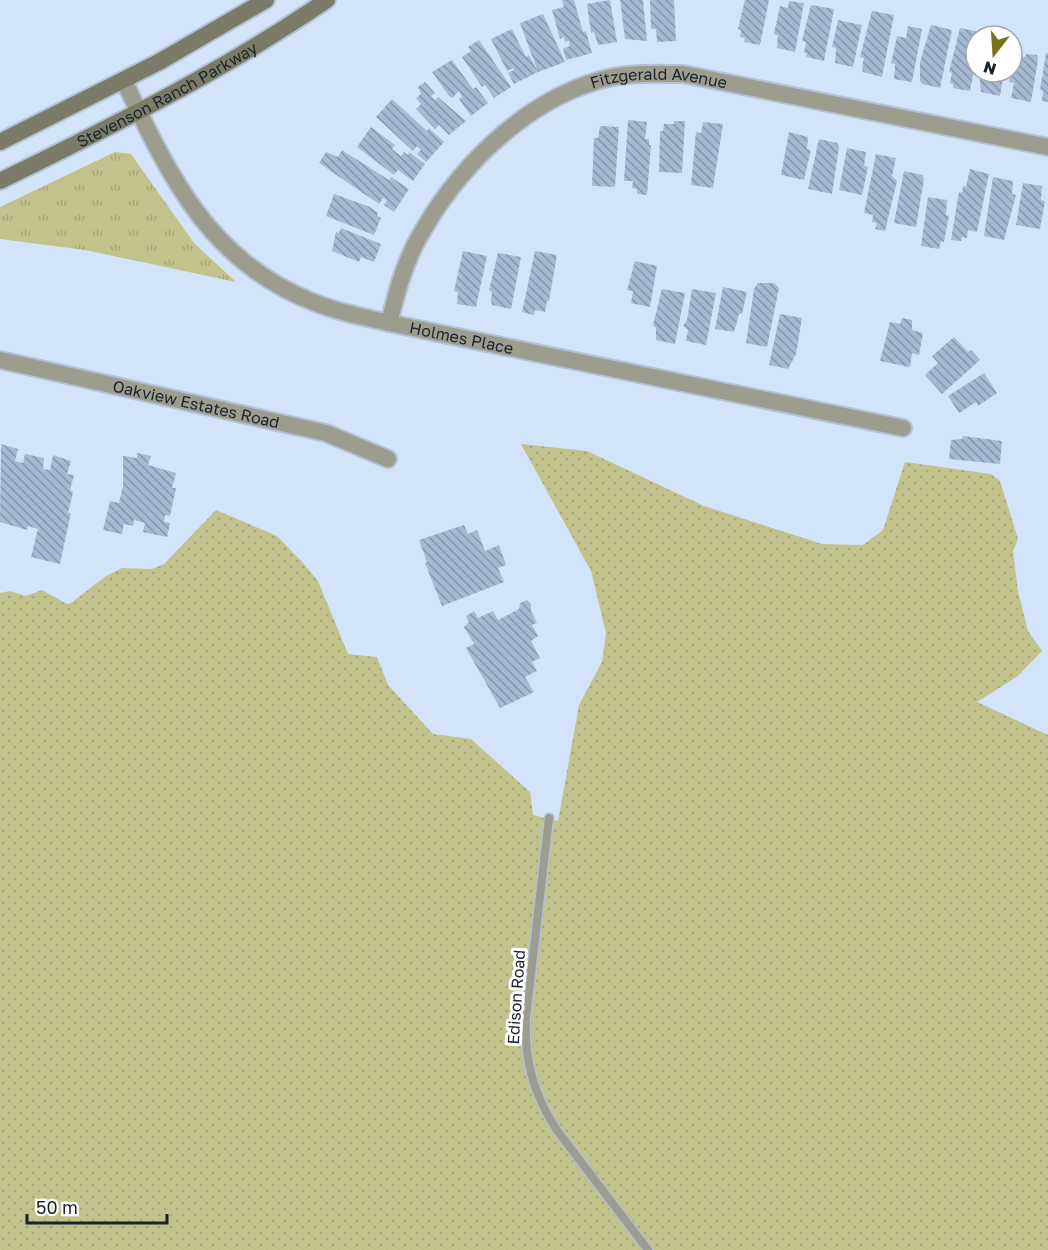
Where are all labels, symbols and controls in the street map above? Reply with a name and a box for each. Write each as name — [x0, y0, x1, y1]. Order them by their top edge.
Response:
north arrow — [964, 24, 1024, 84]
street label: Stevenson Ranch Parkway — [73, 37, 261, 152]
text: N — [981, 57, 998, 80]
street label: Fitzgerald Avenue — [588, 64, 729, 93]
street label: Holmes Place — [408, 317, 515, 358]
street label: Oakview Estates Road — [111, 376, 281, 432]
street label: Edison Road — [503, 949, 529, 1045]
scale bar — [27, 1187, 166, 1225]
text: 50 m — [36, 1196, 78, 1218]

